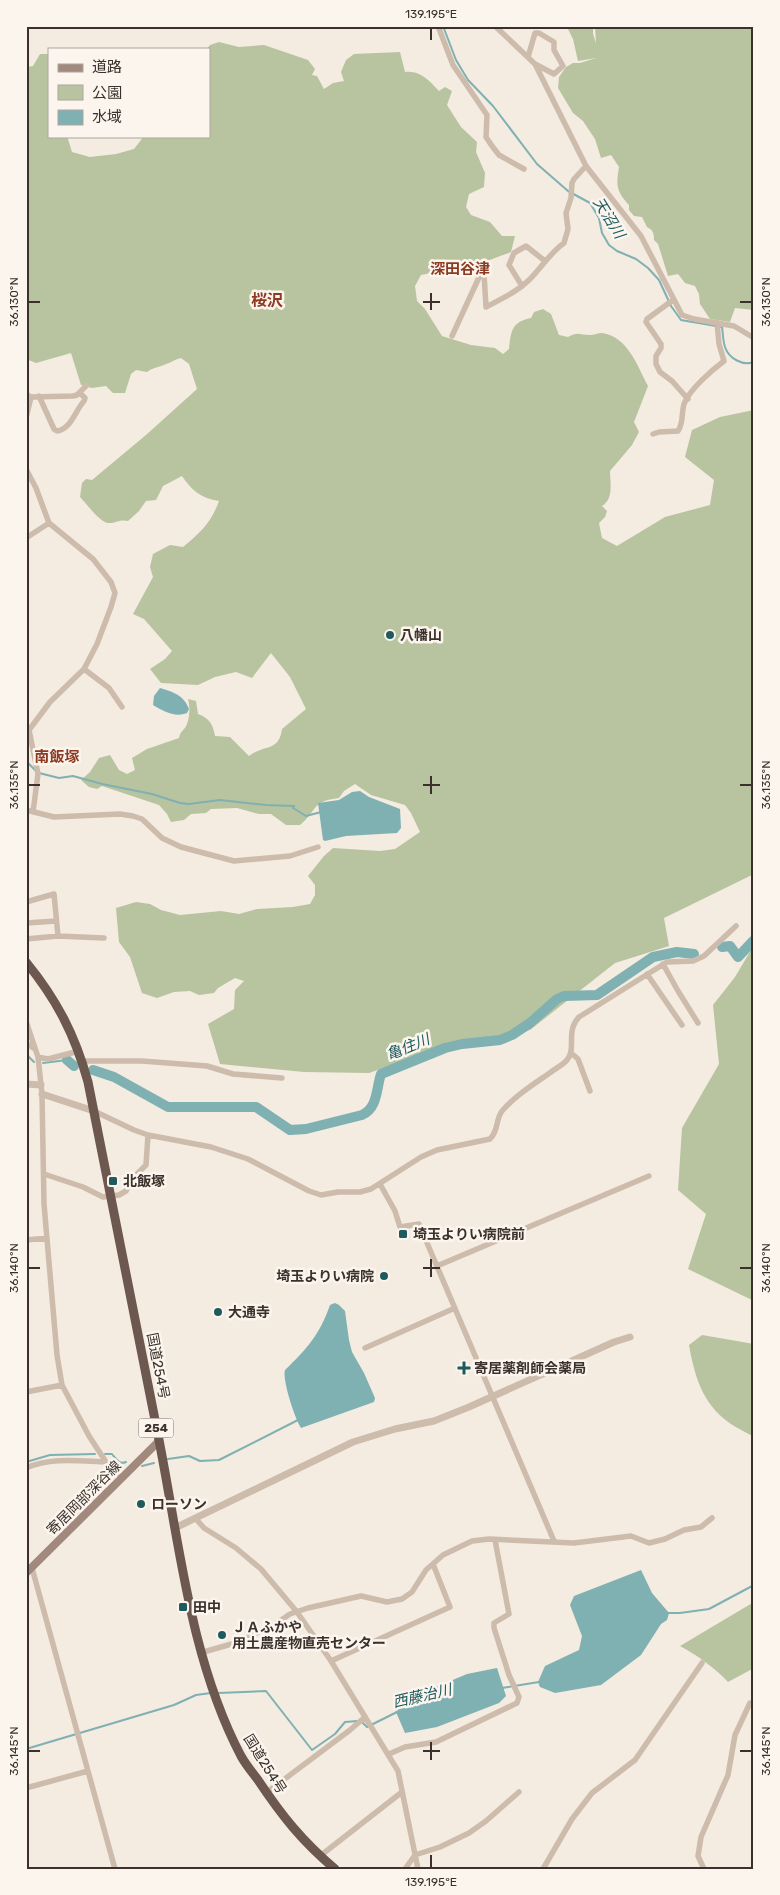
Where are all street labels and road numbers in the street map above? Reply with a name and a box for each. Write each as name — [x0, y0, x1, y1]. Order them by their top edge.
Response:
street label: 国道254号 — [143, 1331, 173, 1401]
road number: 254 — [138, 1419, 174, 1438]
street label: 寄居岡部深谷線 — [43, 1457, 125, 1539]
street label: 国道254号 — [240, 1731, 290, 1797]

